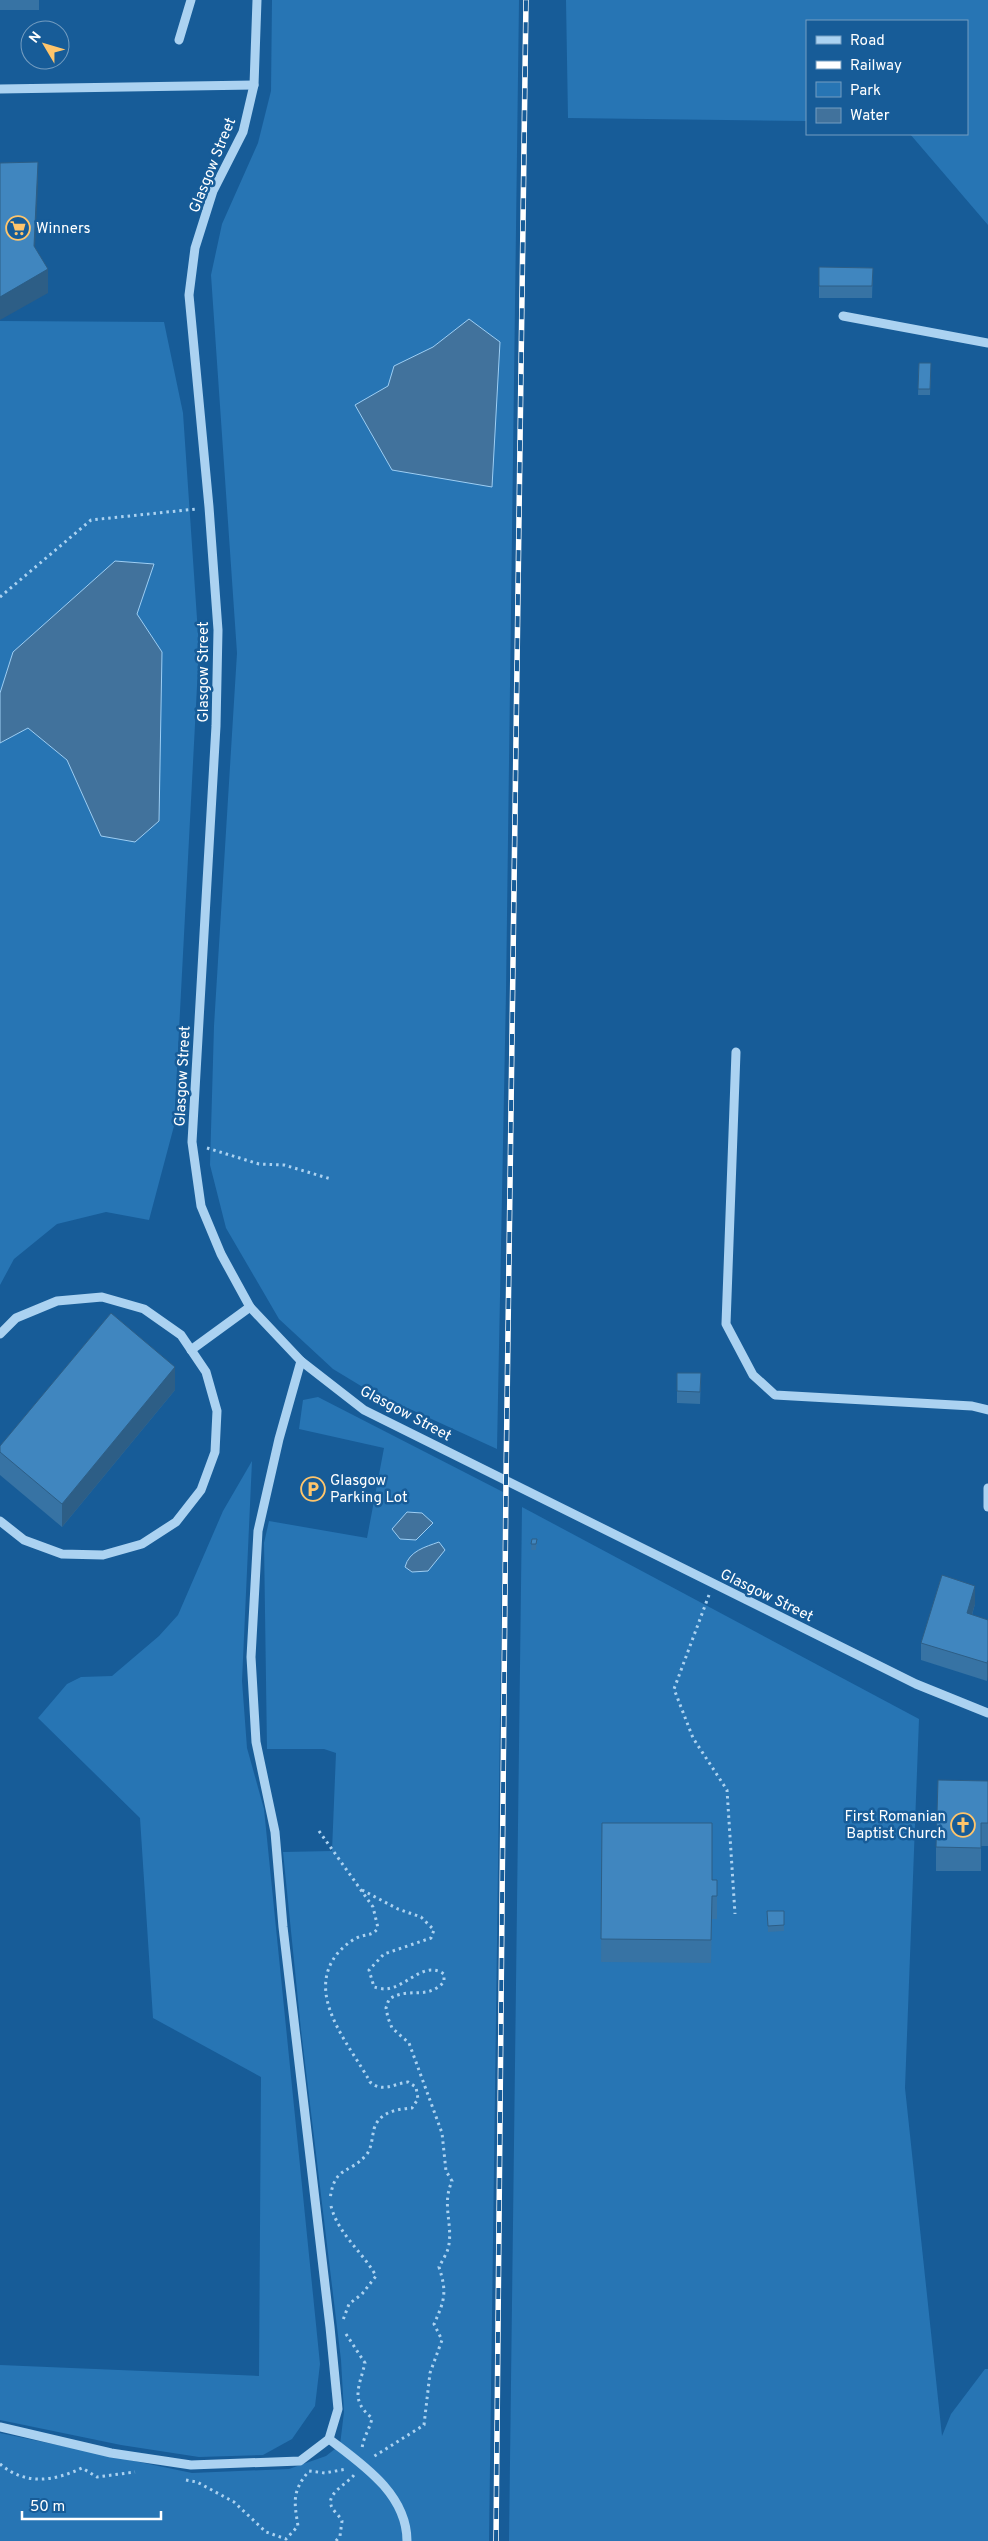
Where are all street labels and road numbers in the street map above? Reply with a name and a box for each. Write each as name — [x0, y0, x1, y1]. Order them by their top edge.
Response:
street label: Glasgow Street — [186, 115, 241, 216]
street label: Glasgow Street — [195, 621, 214, 723]
street label: Glasgow Street — [171, 1025, 196, 1127]
street label: Glasgow Street — [356, 1382, 454, 1446]
street label: Glasgow Street — [717, 1566, 816, 1627]

